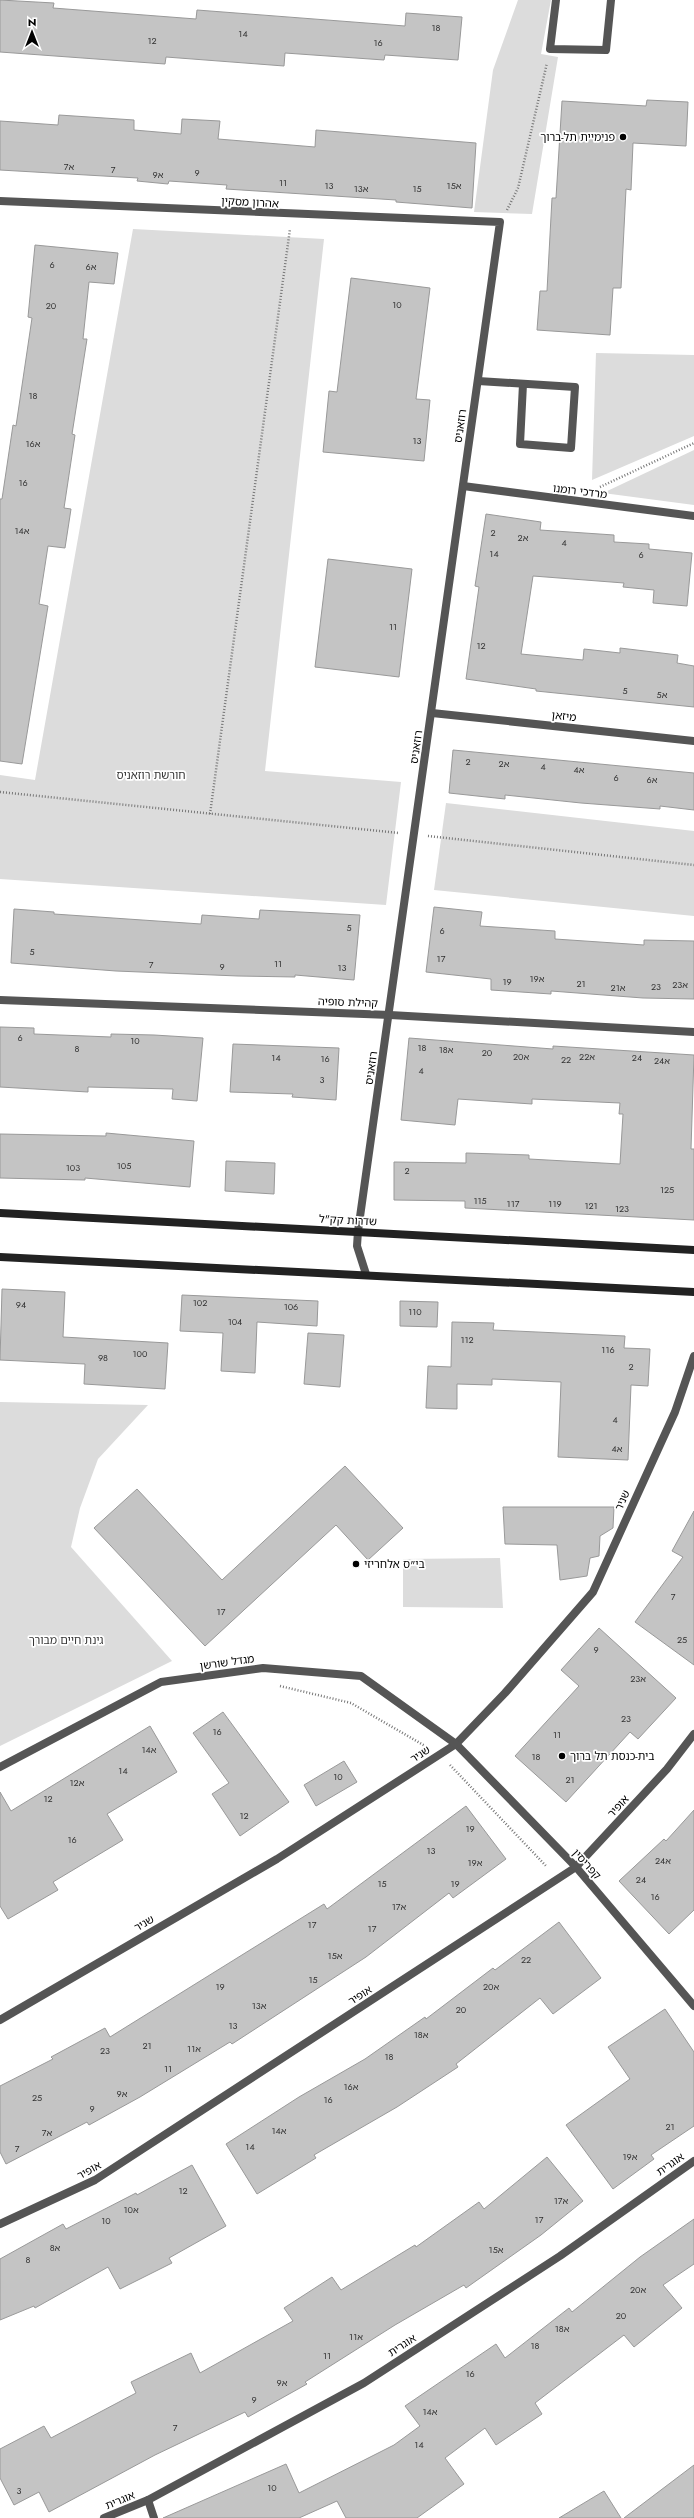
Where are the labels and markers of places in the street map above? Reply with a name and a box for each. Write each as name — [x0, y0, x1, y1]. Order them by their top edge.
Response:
place label: פנימיית תל-ברוך — [540, 129, 615, 145]
marker: פנימיית תל-ברוך — [618, 132, 628, 142]
place label: בי"ס אלחריזי — [364, 1556, 425, 1572]
marker: בי"ס אלחריזי — [351, 1559, 361, 1569]
place label: בית-כנסת תל ברוך — [570, 1748, 655, 1764]
marker: בית-כנסת תל ברוך — [557, 1751, 567, 1761]

